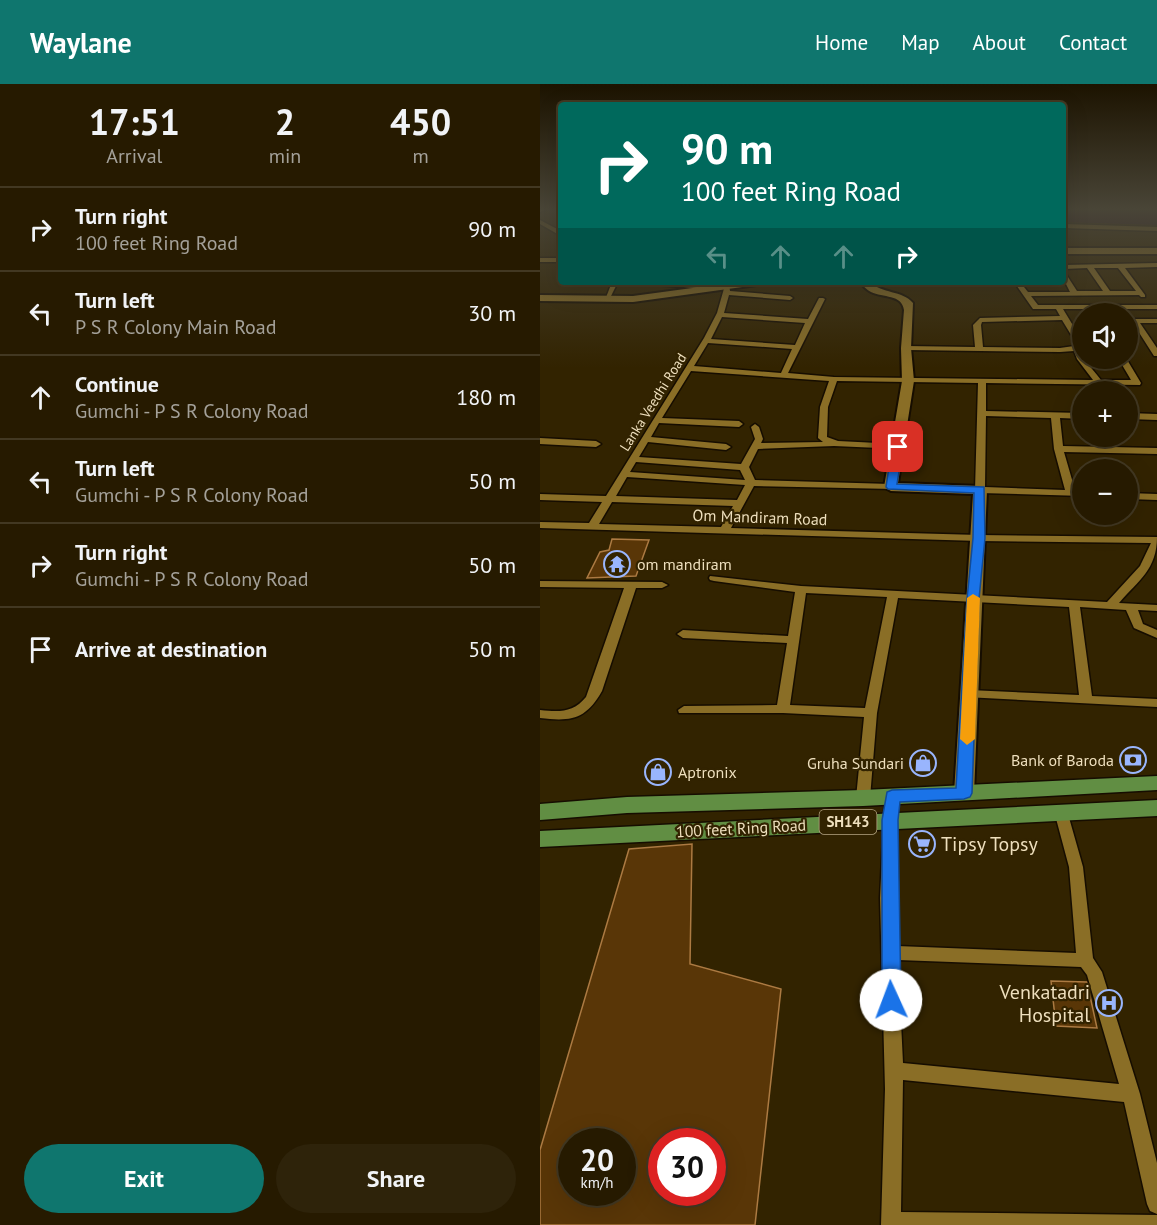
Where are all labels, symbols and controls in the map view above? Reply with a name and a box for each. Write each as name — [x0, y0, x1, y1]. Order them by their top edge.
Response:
text: Waylane — [30, 24, 132, 61]
text: Home — [815, 29, 868, 56]
text: Map — [901, 29, 940, 56]
text: About — [973, 29, 1026, 56]
text: Contact — [1059, 29, 1127, 56]
text: 17:51 — [89, 98, 180, 145]
text: 2 — [275, 98, 295, 145]
text: 450 — [390, 98, 451, 145]
text: 90 m — [681, 121, 773, 176]
icon: right — [582, 126, 660, 204]
text: Arrival — [106, 143, 162, 169]
text: min — [269, 143, 301, 169]
text: m — [413, 143, 429, 169]
text: 100 feet Ring Road — [681, 174, 901, 208]
text: Turn right — [75, 202, 167, 230]
icon: right — [24, 213, 57, 246]
text: 90 m — [468, 215, 516, 243]
text: 100 feet Ring Road — [75, 230, 238, 256]
icon: left — [701, 240, 734, 273]
icon: ahead — [764, 240, 797, 273]
icon: ahead — [827, 240, 860, 273]
icon: right — [890, 240, 923, 273]
text: Turn left — [75, 286, 155, 314]
icon: left — [24, 297, 57, 330]
text: 30 m — [468, 299, 516, 327]
map controls — [1072, 303, 1138, 525]
button: sound — [1072, 303, 1138, 369]
text: P S R Colony Main Road — [75, 314, 277, 340]
street label: Lanka Veedhi Road — [616, 350, 690, 454]
text: Continue — [75, 370, 159, 398]
icon: ahead — [24, 381, 57, 414]
button: + — [1072, 381, 1138, 447]
text: 180 m — [456, 383, 516, 411]
text: Gumchi - P S R Colony Road — [75, 398, 308, 424]
pin — [872, 421, 923, 472]
icon: arrive — [881, 430, 914, 463]
text: Turn left — [75, 454, 155, 482]
button: − — [1072, 459, 1138, 525]
icon: left — [24, 465, 57, 498]
text: 50 m — [468, 467, 516, 495]
text: Gumchi - P S R Colony Road — [75, 482, 308, 508]
street label: Om Mandiram Road — [692, 505, 828, 529]
text: Turn right — [75, 538, 167, 566]
icon: right — [24, 549, 57, 582]
temple icon: om mandiram — [602, 549, 632, 579]
text: 50 m — [468, 551, 516, 579]
place label: om mandiram — [637, 554, 732, 574]
text: Gumchi - P S R Colony Road — [75, 566, 308, 592]
icon: arrive — [24, 633, 57, 666]
text: Arrive at destination — [75, 635, 267, 663]
text: 50 m — [468, 635, 516, 663]
bank icon: Bank of Baroda — [1118, 745, 1148, 775]
shop icon: Gruha Sundari — [908, 748, 938, 778]
place label: Bank of Baroda — [1011, 750, 1114, 770]
place label: Gruha Sundari — [807, 753, 904, 773]
shop icon: Aptronix — [643, 757, 673, 787]
place label: Aptronix — [678, 762, 737, 782]
road number: SH143 — [820, 810, 876, 834]
street label: 100 feet Ring Road — [675, 815, 807, 841]
supermarket icon: Tipsy Topsy — [907, 829, 937, 859]
place label: Tipsy Topsy — [941, 831, 1039, 857]
position arrow — [859, 968, 923, 1032]
place label: Venkatadri Hospital — [999, 979, 1090, 1028]
hospital icon: Venkatadri Hospital — [1094, 988, 1124, 1018]
speed limit sign: 30 — [648, 1128, 726, 1206]
text: 20 — [580, 1140, 614, 1179]
button: Exit — [24, 1144, 264, 1213]
button: Share — [276, 1144, 516, 1213]
text: km/h — [581, 1173, 613, 1192]

